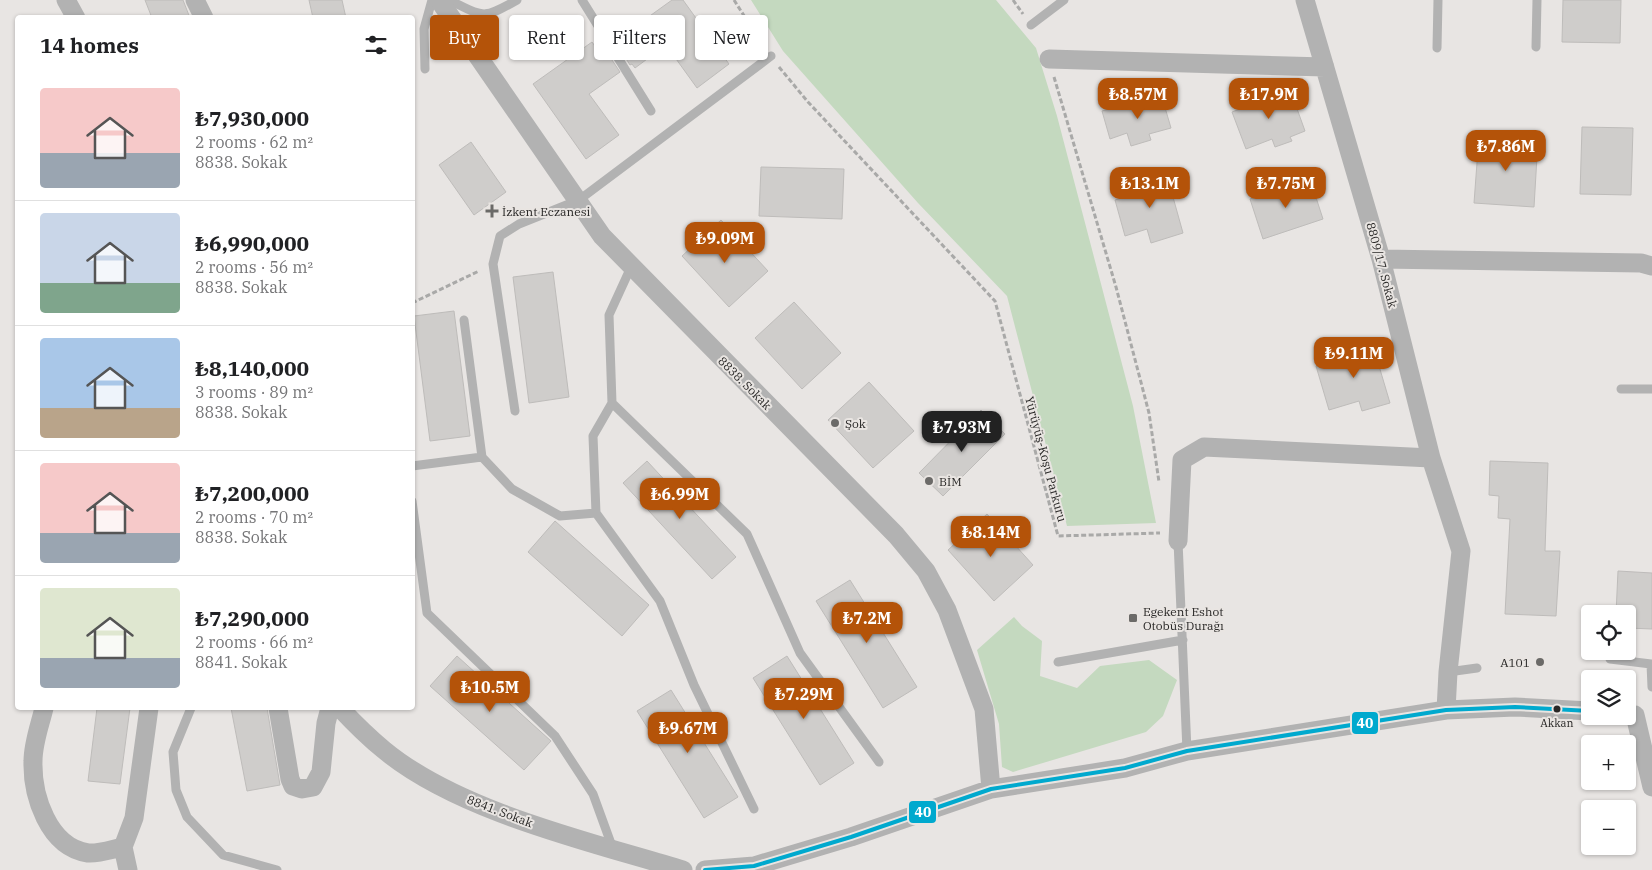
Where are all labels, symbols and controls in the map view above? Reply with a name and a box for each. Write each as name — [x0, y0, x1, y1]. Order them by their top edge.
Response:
chip: Buy — [430, 15, 499, 60]
chip: Rent — [509, 15, 584, 60]
chip: Filters — [594, 15, 685, 60]
chip: New — [695, 15, 768, 60]
text: 14 homes — [40, 31, 139, 59]
icon: filters — [362, 31, 390, 59]
pin: ₺8.57M — [1097, 78, 1179, 120]
pin: ₺17.9M — [1228, 78, 1310, 120]
text: ₺8.57M — [1109, 84, 1167, 104]
text: ₺17.9M — [1240, 84, 1298, 104]
text: ₺7,930,000 — [195, 104, 309, 132]
icon: home — [80, 108, 140, 168]
pin: ₺7.86M — [1465, 130, 1547, 172]
text: 2 rooms · 62 m² — [195, 132, 313, 152]
text: ₺7.86M — [1477, 136, 1535, 156]
text: 8838. Sokak — [195, 152, 287, 172]
pin: ₺13.1M — [1109, 166, 1191, 209]
pin: ₺7.75M — [1245, 166, 1327, 209]
text: ₺13.1M — [1121, 173, 1179, 193]
text: ₺7.75M — [1257, 173, 1315, 193]
place label: İzkent Eczanesi — [502, 204, 591, 219]
marker: İzkent Eczanesi — [486, 205, 498, 217]
street label: 8809/17. Sokak — [1363, 221, 1401, 309]
pin: ₺9.09M — [684, 222, 766, 264]
text: ₺9.09M — [696, 228, 754, 248]
text: ₺6,990,000 — [195, 229, 309, 257]
icon: home — [80, 233, 140, 293]
text: 2 rooms · 56 m² — [195, 257, 313, 277]
text: 8838. Sokak — [195, 277, 287, 297]
pin: ₺9.11M — [1313, 336, 1395, 379]
text: ₺9.11M — [1325, 343, 1383, 363]
street label: 8838. Sokak — [715, 353, 775, 413]
text: ₺8,140,000 — [195, 354, 309, 382]
icon: home — [80, 358, 140, 418]
text: 3 rooms · 89 m² — [195, 382, 313, 402]
street label: Yürüyüş-Koşu Parkuru — [1022, 395, 1070, 524]
text: 8838. Sokak — [195, 402, 287, 422]
pin: ₺7.93M — [921, 410, 1003, 453]
place label: Şok — [845, 416, 866, 431]
marker: Şok — [829, 417, 841, 429]
text: ₺7.93M — [933, 417, 991, 437]
place label: BİM — [939, 474, 962, 489]
marker: BİM — [923, 475, 935, 487]
pin: ₺6.99M — [639, 478, 721, 520]
text: ₺7,200,000 — [195, 479, 309, 507]
icon: home — [80, 483, 140, 543]
text: ₺6.99M — [651, 484, 709, 504]
text: 2 rooms · 70 m² — [195, 507, 313, 527]
pin: ₺8.14M — [950, 516, 1032, 558]
text: ₺8.14M — [962, 522, 1020, 542]
text: 8838. Sokak — [195, 527, 287, 547]
pin: ₺7.2M — [832, 602, 902, 644]
text: ₺7,290,000 — [195, 604, 309, 632]
place label: Egekent Eshot Otobüs Durağı — [1143, 604, 1224, 633]
map controls — [1581, 605, 1636, 855]
button: locate — [1581, 605, 1636, 660]
icon: home — [80, 608, 140, 668]
text: ₺7.2M — [843, 608, 891, 628]
marker: Egekent Eshot Otobüs Durağı — [1127, 612, 1139, 624]
text: 2 rooms · 66 m² — [195, 632, 313, 652]
text: 8841. Sokak — [195, 652, 287, 672]
place label: A101 — [1500, 655, 1530, 670]
marker: A101 — [1534, 656, 1546, 668]
pin: ₺10.5M — [449, 670, 531, 713]
button: layers — [1581, 670, 1636, 725]
text: ₺10.5M — [461, 677, 519, 697]
pin: ₺7.29M — [763, 678, 845, 720]
text: ₺7.29M — [775, 684, 833, 704]
marker: Akkan — [1552, 704, 1562, 714]
line badge: 40 — [1351, 711, 1379, 735]
pin: ₺9.67M — [647, 712, 729, 754]
text: 40 — [1357, 714, 1373, 732]
place label: Akkan — [1540, 716, 1574, 730]
text: ₺9.67M — [659, 718, 717, 738]
button: + — [1581, 735, 1636, 790]
street label: 8841. Sokak — [465, 792, 535, 830]
line badge: 40 — [908, 800, 937, 824]
button: − — [1581, 800, 1636, 855]
text: 40 — [915, 803, 931, 821]

